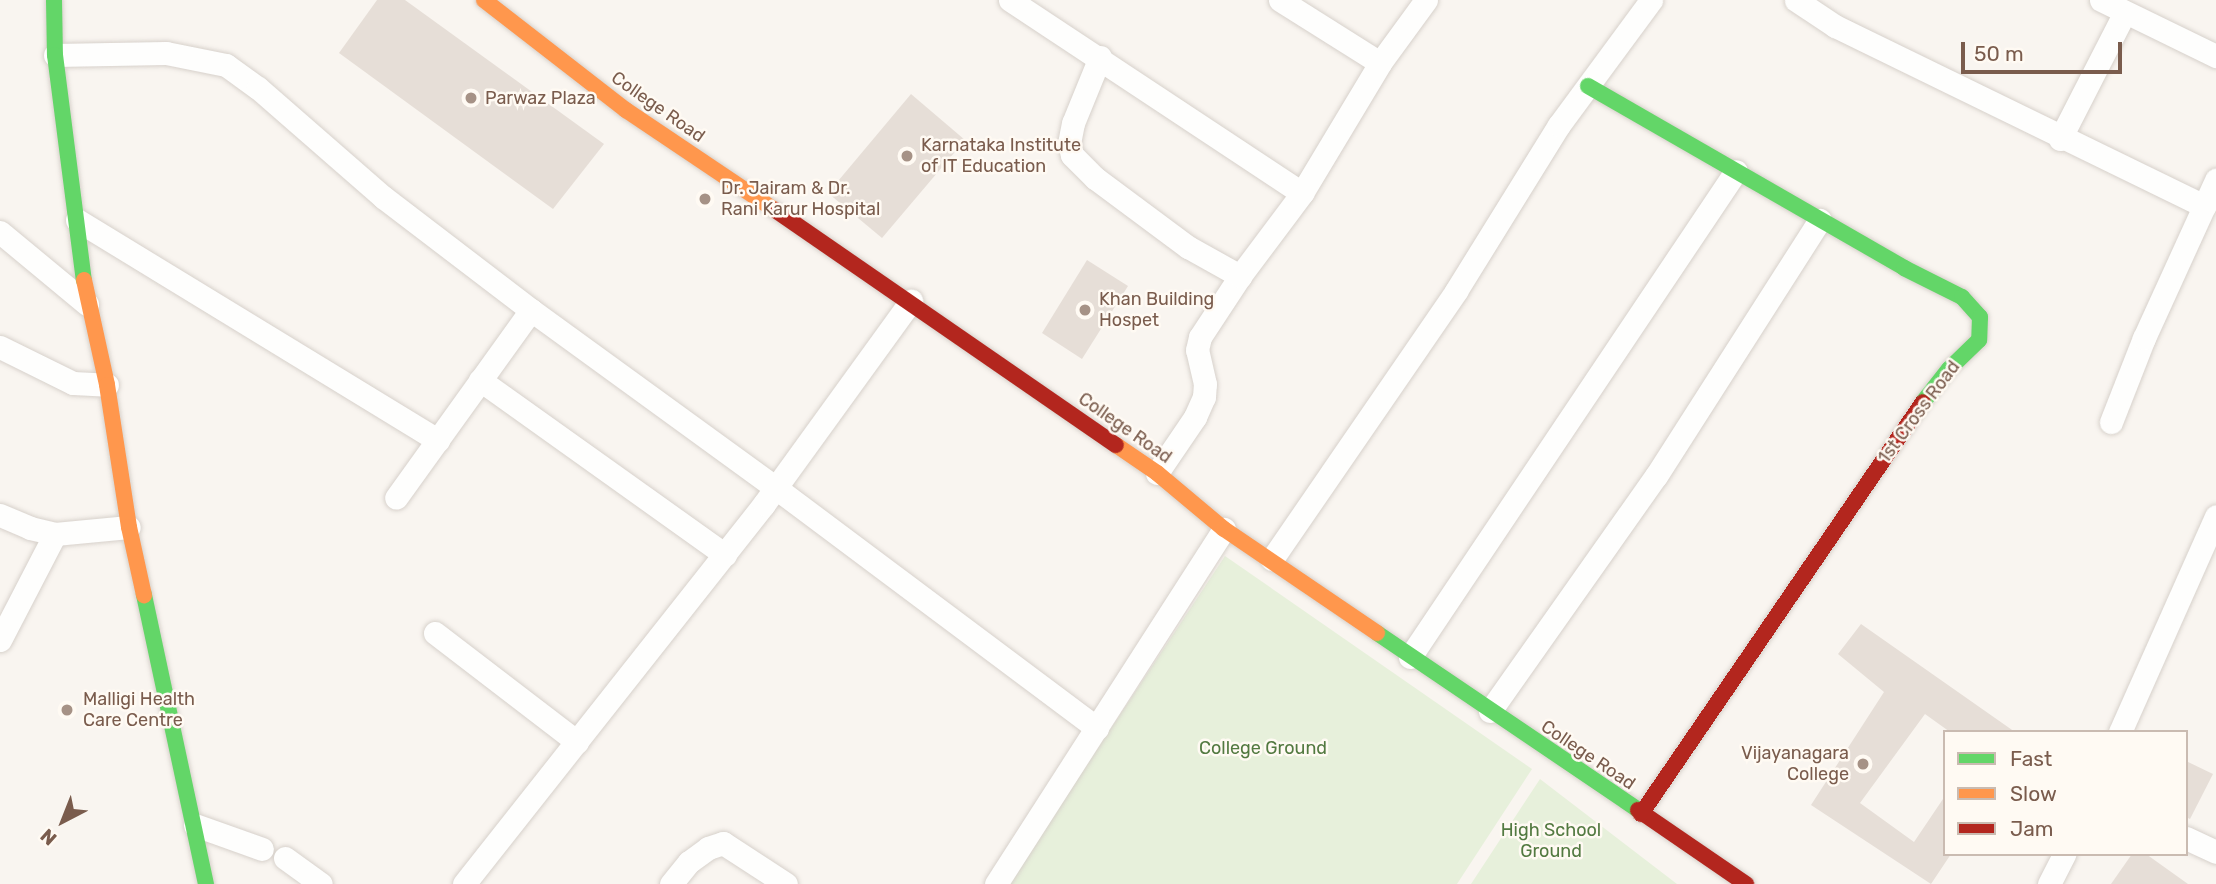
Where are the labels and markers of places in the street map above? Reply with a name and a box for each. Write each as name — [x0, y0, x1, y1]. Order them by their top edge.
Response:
place label: Parwaz Plaza — [485, 87, 596, 109]
marker: Parwaz Plaza — [463, 90, 479, 106]
place label: Karnataka Institute of IT Education — [921, 135, 1081, 178]
marker: Karnataka Institute of IT Education — [899, 148, 915, 164]
place label: Dr. Jairam & Dr. Rani Karur Hospital — [721, 178, 881, 220]
marker: Dr. Jairam & Dr. Rani Karur Hospital — [695, 189, 715, 209]
place label: Khan Building Hospet — [1099, 289, 1214, 332]
marker: Khan Building Hospet — [1077, 302, 1093, 318]
place label: Malligi Health Care Centre — [83, 689, 195, 732]
marker: Malligi Health Care Centre — [57, 700, 77, 720]
place label: Vijayanagara College — [1741, 743, 1849, 786]
marker: Vijayanagara College — [1855, 756, 1871, 772]

